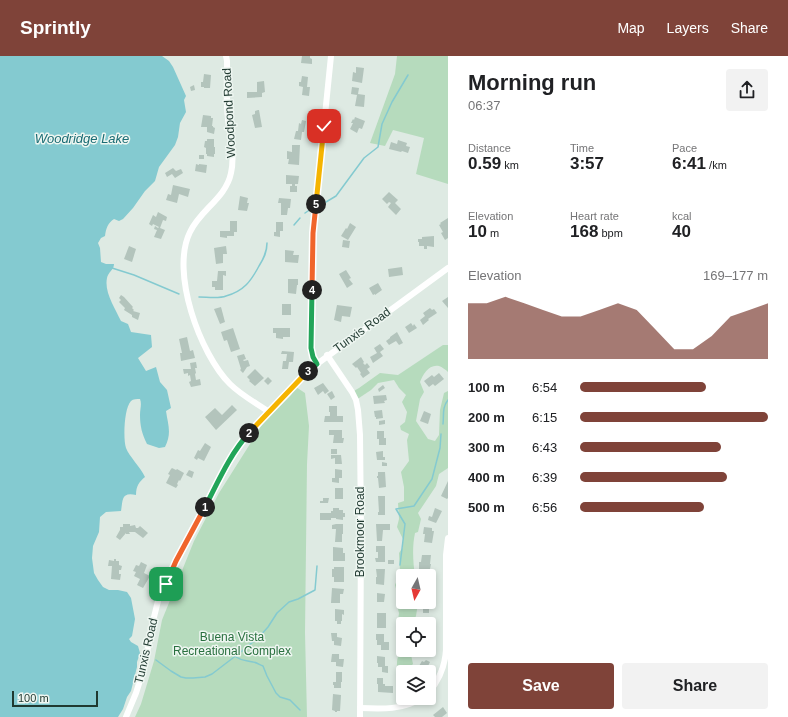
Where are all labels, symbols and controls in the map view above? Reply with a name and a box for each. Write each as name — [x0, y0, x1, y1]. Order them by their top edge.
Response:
text: Sprintly — [20, 17, 91, 38]
text: Map — [617, 20, 645, 36]
text: Layers — [667, 20, 709, 36]
text: Share — [731, 20, 768, 36]
street label: Woodpond Road — [220, 68, 238, 158]
button: share — [726, 69, 768, 111]
text: Morning run — [468, 70, 596, 95]
text: 06:37 — [468, 98, 501, 113]
pin — [307, 109, 341, 143]
icon: check — [313, 115, 335, 137]
water label: Woodridge Lake — [35, 131, 129, 146]
text: Distance — [468, 142, 511, 154]
text: Time — [570, 142, 594, 154]
text: Pace — [672, 142, 697, 154]
text: 0.59 — [468, 154, 501, 173]
text: 3:57 — [570, 154, 604, 173]
text: 6:41 — [672, 154, 706, 173]
text: km — [501, 159, 519, 171]
text: /km — [706, 159, 727, 171]
pin: 5 — [306, 194, 326, 214]
text: 5 — [313, 198, 319, 210]
text: Elevation — [468, 210, 513, 222]
text: Heart rate — [570, 210, 619, 222]
text: kcal — [672, 210, 692, 222]
text: 10 — [468, 222, 487, 241]
text: 168 — [570, 222, 598, 241]
text: 40 — [672, 222, 691, 241]
text: m — [487, 227, 499, 239]
text: bpm — [598, 227, 623, 239]
text: Elevation — [468, 268, 521, 283]
text: 169–177 m — [703, 268, 768, 283]
pin: 4 — [302, 280, 322, 300]
text: 4 — [309, 284, 315, 296]
street label: Tunxis Road — [331, 305, 393, 355]
pin: 3 — [298, 361, 318, 381]
text: 3 — [305, 365, 311, 377]
text: 100 m — [468, 380, 505, 395]
text: 6:54 — [532, 380, 557, 395]
text: 200 m — [468, 410, 505, 425]
text: 6:15 — [532, 410, 557, 425]
pin: 2 — [239, 423, 259, 443]
text: 2 — [246, 427, 252, 439]
text: 300 m — [468, 440, 505, 455]
text: 6:43 — [532, 440, 557, 455]
text: 400 m — [468, 470, 505, 485]
text: 6:39 — [532, 470, 557, 485]
street label: Brookmoor Road — [353, 487, 367, 577]
pin: 1 — [195, 497, 215, 517]
text: 500 m — [468, 500, 505, 515]
text: 6:56 — [532, 500, 557, 515]
text: 1 — [202, 501, 208, 513]
pin — [149, 567, 183, 601]
north arrow — [396, 569, 436, 609]
map controls — [396, 569, 436, 705]
icon: arrive — [155, 573, 177, 595]
street label: Tunxis Road — [132, 617, 160, 685]
button: locate — [396, 617, 436, 657]
park label: Buena Vista Recreational Complex — [173, 630, 291, 658]
button: Save — [468, 663, 614, 709]
button: Share — [622, 663, 768, 709]
button: layers — [396, 665, 436, 705]
scale bar — [12, 689, 98, 708]
text: 100 m — [18, 692, 49, 704]

